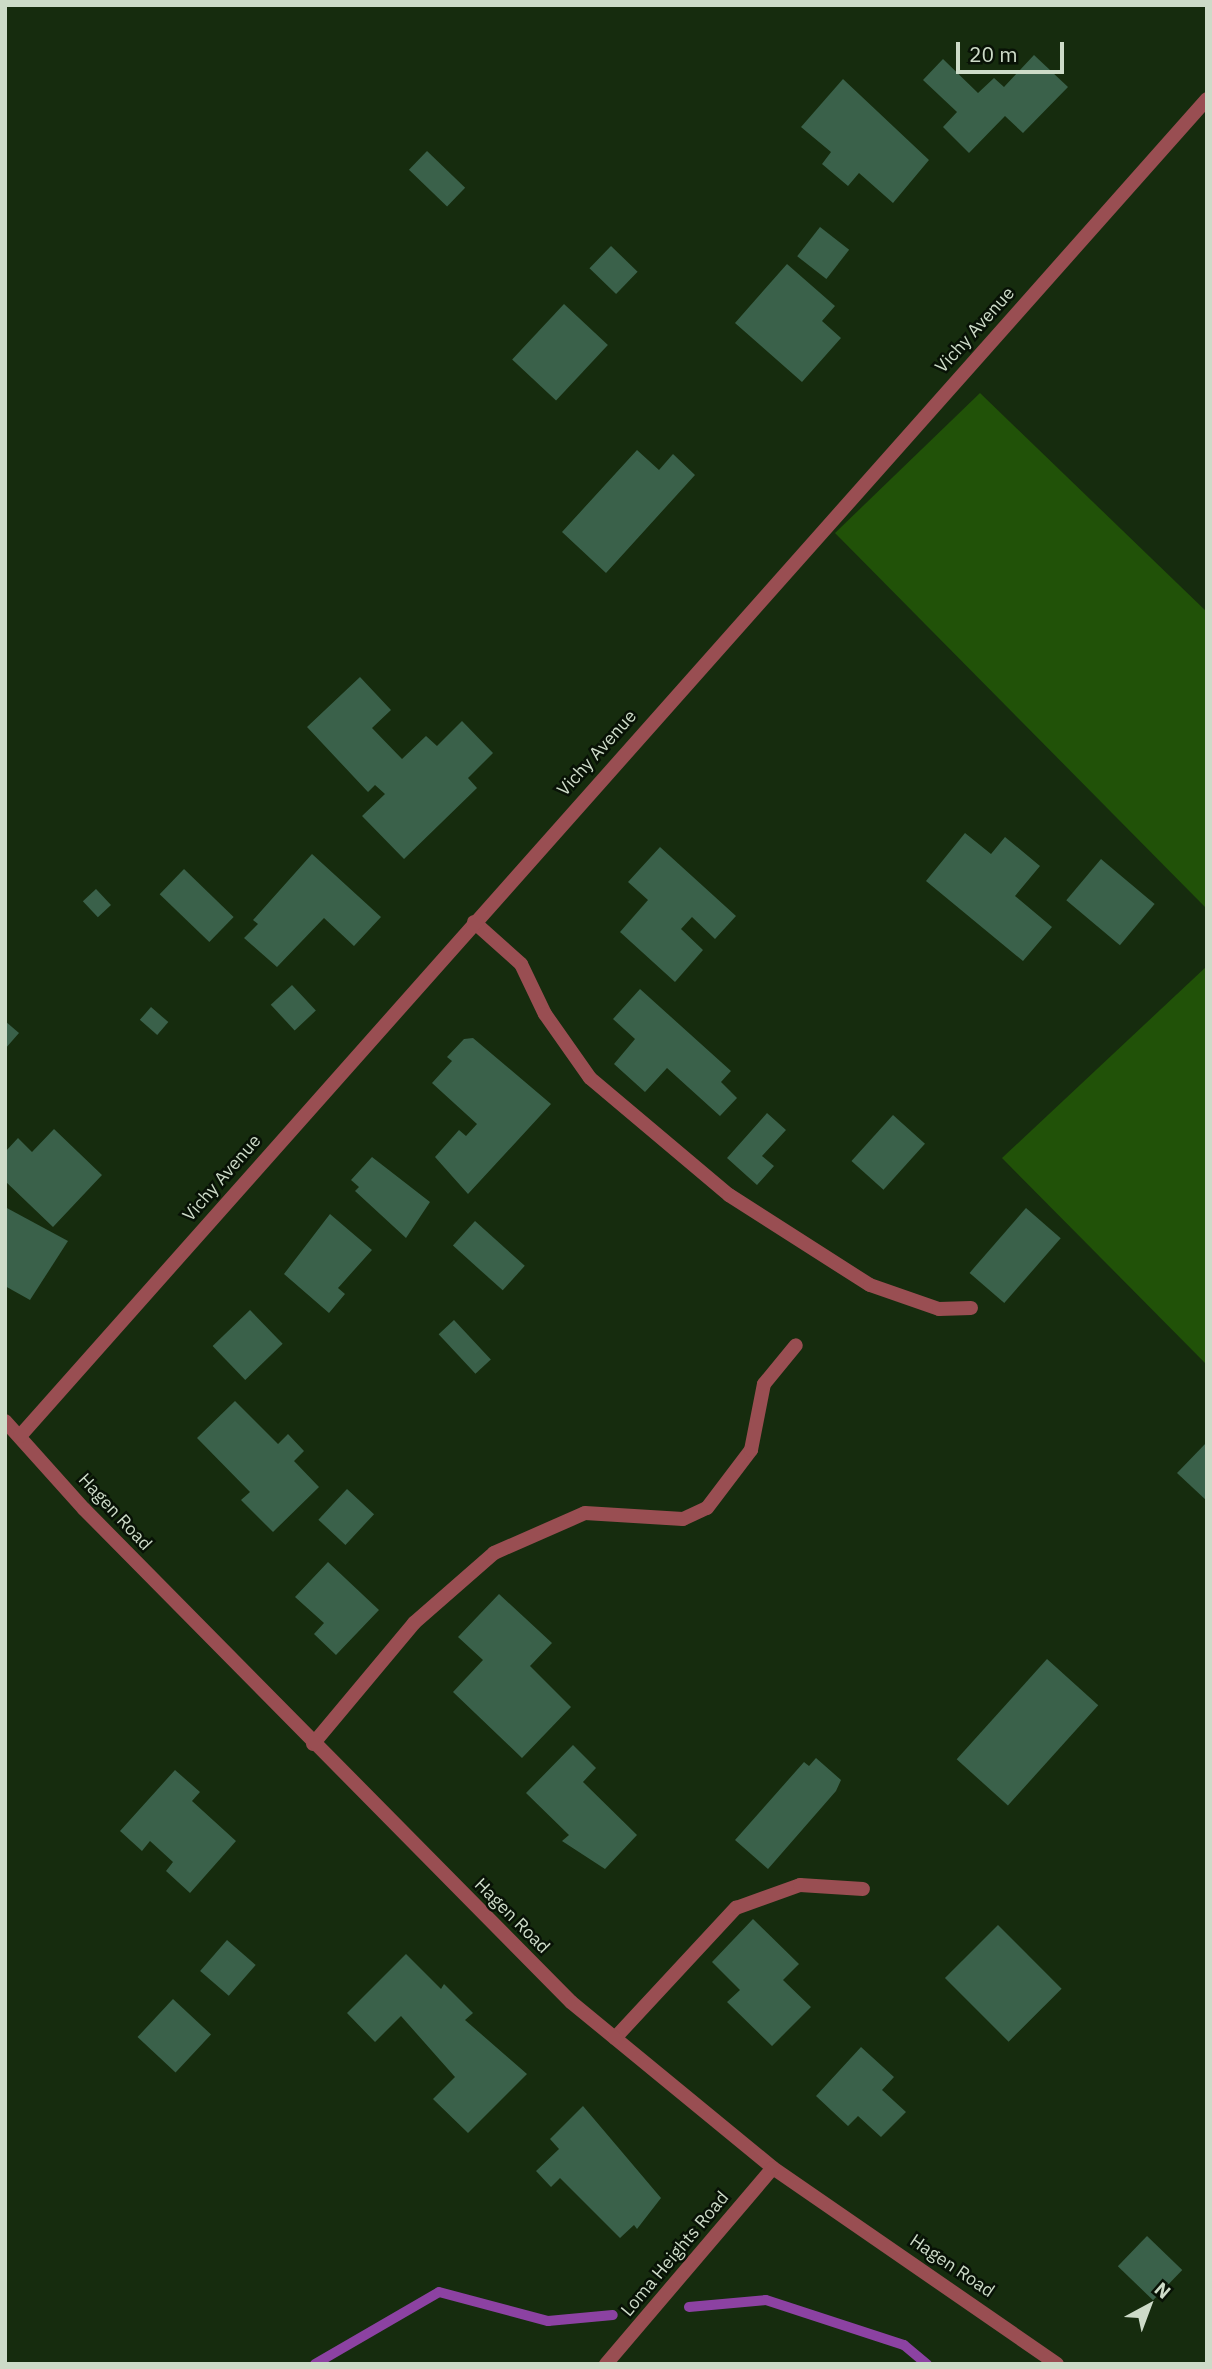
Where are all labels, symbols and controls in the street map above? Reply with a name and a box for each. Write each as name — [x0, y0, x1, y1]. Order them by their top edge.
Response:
scale bar — [960, 28, 1068, 72]
text: 20 m — [969, 40, 1018, 68]
street label: Vichy Avenue — [931, 283, 1019, 377]
street label: Vichy Avenue — [553, 706, 641, 800]
street label: Vichy Avenue — [178, 1130, 266, 1226]
street label: Hagen Road — [74, 1469, 156, 1555]
street label: Hagen Road — [470, 1874, 554, 1958]
street label: Loma Heights Road — [617, 2187, 733, 2321]
street label: Hagen Road — [906, 2230, 998, 2302]
north arrow — [1114, 2271, 1184, 2341]
text: N — [1150, 2277, 1176, 2304]

